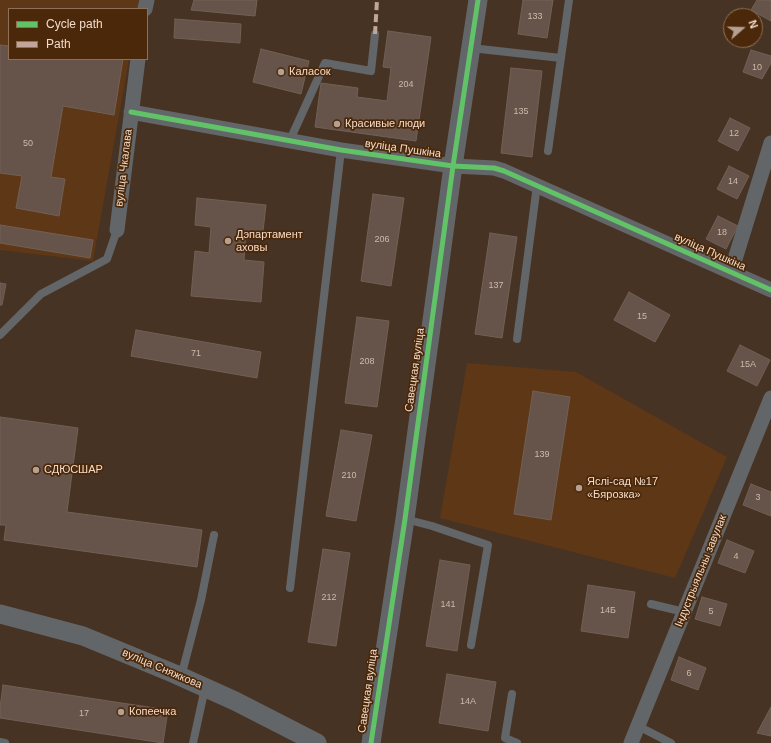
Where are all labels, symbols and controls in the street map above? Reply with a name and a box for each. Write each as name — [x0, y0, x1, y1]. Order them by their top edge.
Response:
legend — [8, 8, 148, 60]
north arrow — [723, 8, 763, 48]
house number: 133 — [527, 12, 543, 22]
text: Cycle path — [46, 17, 103, 31]
text: N — [746, 18, 760, 30]
text: Path — [46, 37, 71, 51]
house number: 10 — [752, 63, 762, 73]
place label: Каласок — [289, 65, 331, 79]
marker: Каласок — [276, 67, 286, 77]
house number: 204 — [398, 80, 414, 90]
house number: 135 — [513, 107, 529, 117]
place label: Красивые люди — [345, 117, 425, 131]
marker: Красивые люди — [332, 119, 342, 129]
street label: вуліца Чкалава — [113, 128, 135, 208]
house number: 12 — [729, 129, 739, 139]
street label: вуліца Пушкіна — [364, 137, 442, 161]
house number: 50 — [23, 139, 33, 149]
house number: 14 — [728, 177, 738, 187]
place label: Дэпартамент аховы — [236, 228, 303, 254]
house number: 18 — [717, 228, 727, 238]
street label: вуліца Пушкіна — [672, 230, 748, 274]
house number: 206 — [374, 235, 390, 245]
marker: Дэпартамент аховы — [223, 236, 233, 246]
house number: 137 — [488, 281, 504, 291]
house number: 15 — [637, 312, 647, 322]
street label: Савецкая вуліца — [403, 327, 427, 413]
house number: 71 — [191, 349, 201, 359]
house number: 208 — [359, 357, 375, 367]
house number: 15А — [740, 360, 756, 370]
house number: 139 — [534, 450, 550, 460]
place label: СДЮСШАР — [44, 463, 103, 477]
marker: СДЮСШАР — [31, 465, 41, 475]
house number: 210 — [341, 471, 357, 481]
place label: Яслі-сад №17 «Бярозка» — [587, 475, 658, 501]
marker: Яслі-сад №17 «Бярозка» — [574, 483, 584, 493]
house number: 3 — [755, 493, 761, 503]
street label: Індустрыяльны завулак — [672, 513, 730, 629]
house number: 4 — [733, 552, 739, 562]
house number: 212 — [321, 593, 337, 603]
house number: 141 — [440, 600, 456, 610]
house number: 14Б — [600, 606, 616, 616]
house number: 5 — [708, 607, 714, 617]
street label: вуліца Сняжкова — [120, 646, 204, 692]
street label: Савецкая вуліца — [356, 648, 380, 734]
house number: 6 — [686, 669, 692, 679]
house number: 14А — [460, 697, 476, 707]
place label: Копеечка — [129, 705, 176, 719]
marker: Копеечка — [116, 707, 126, 717]
house number: 17 — [79, 709, 89, 719]

